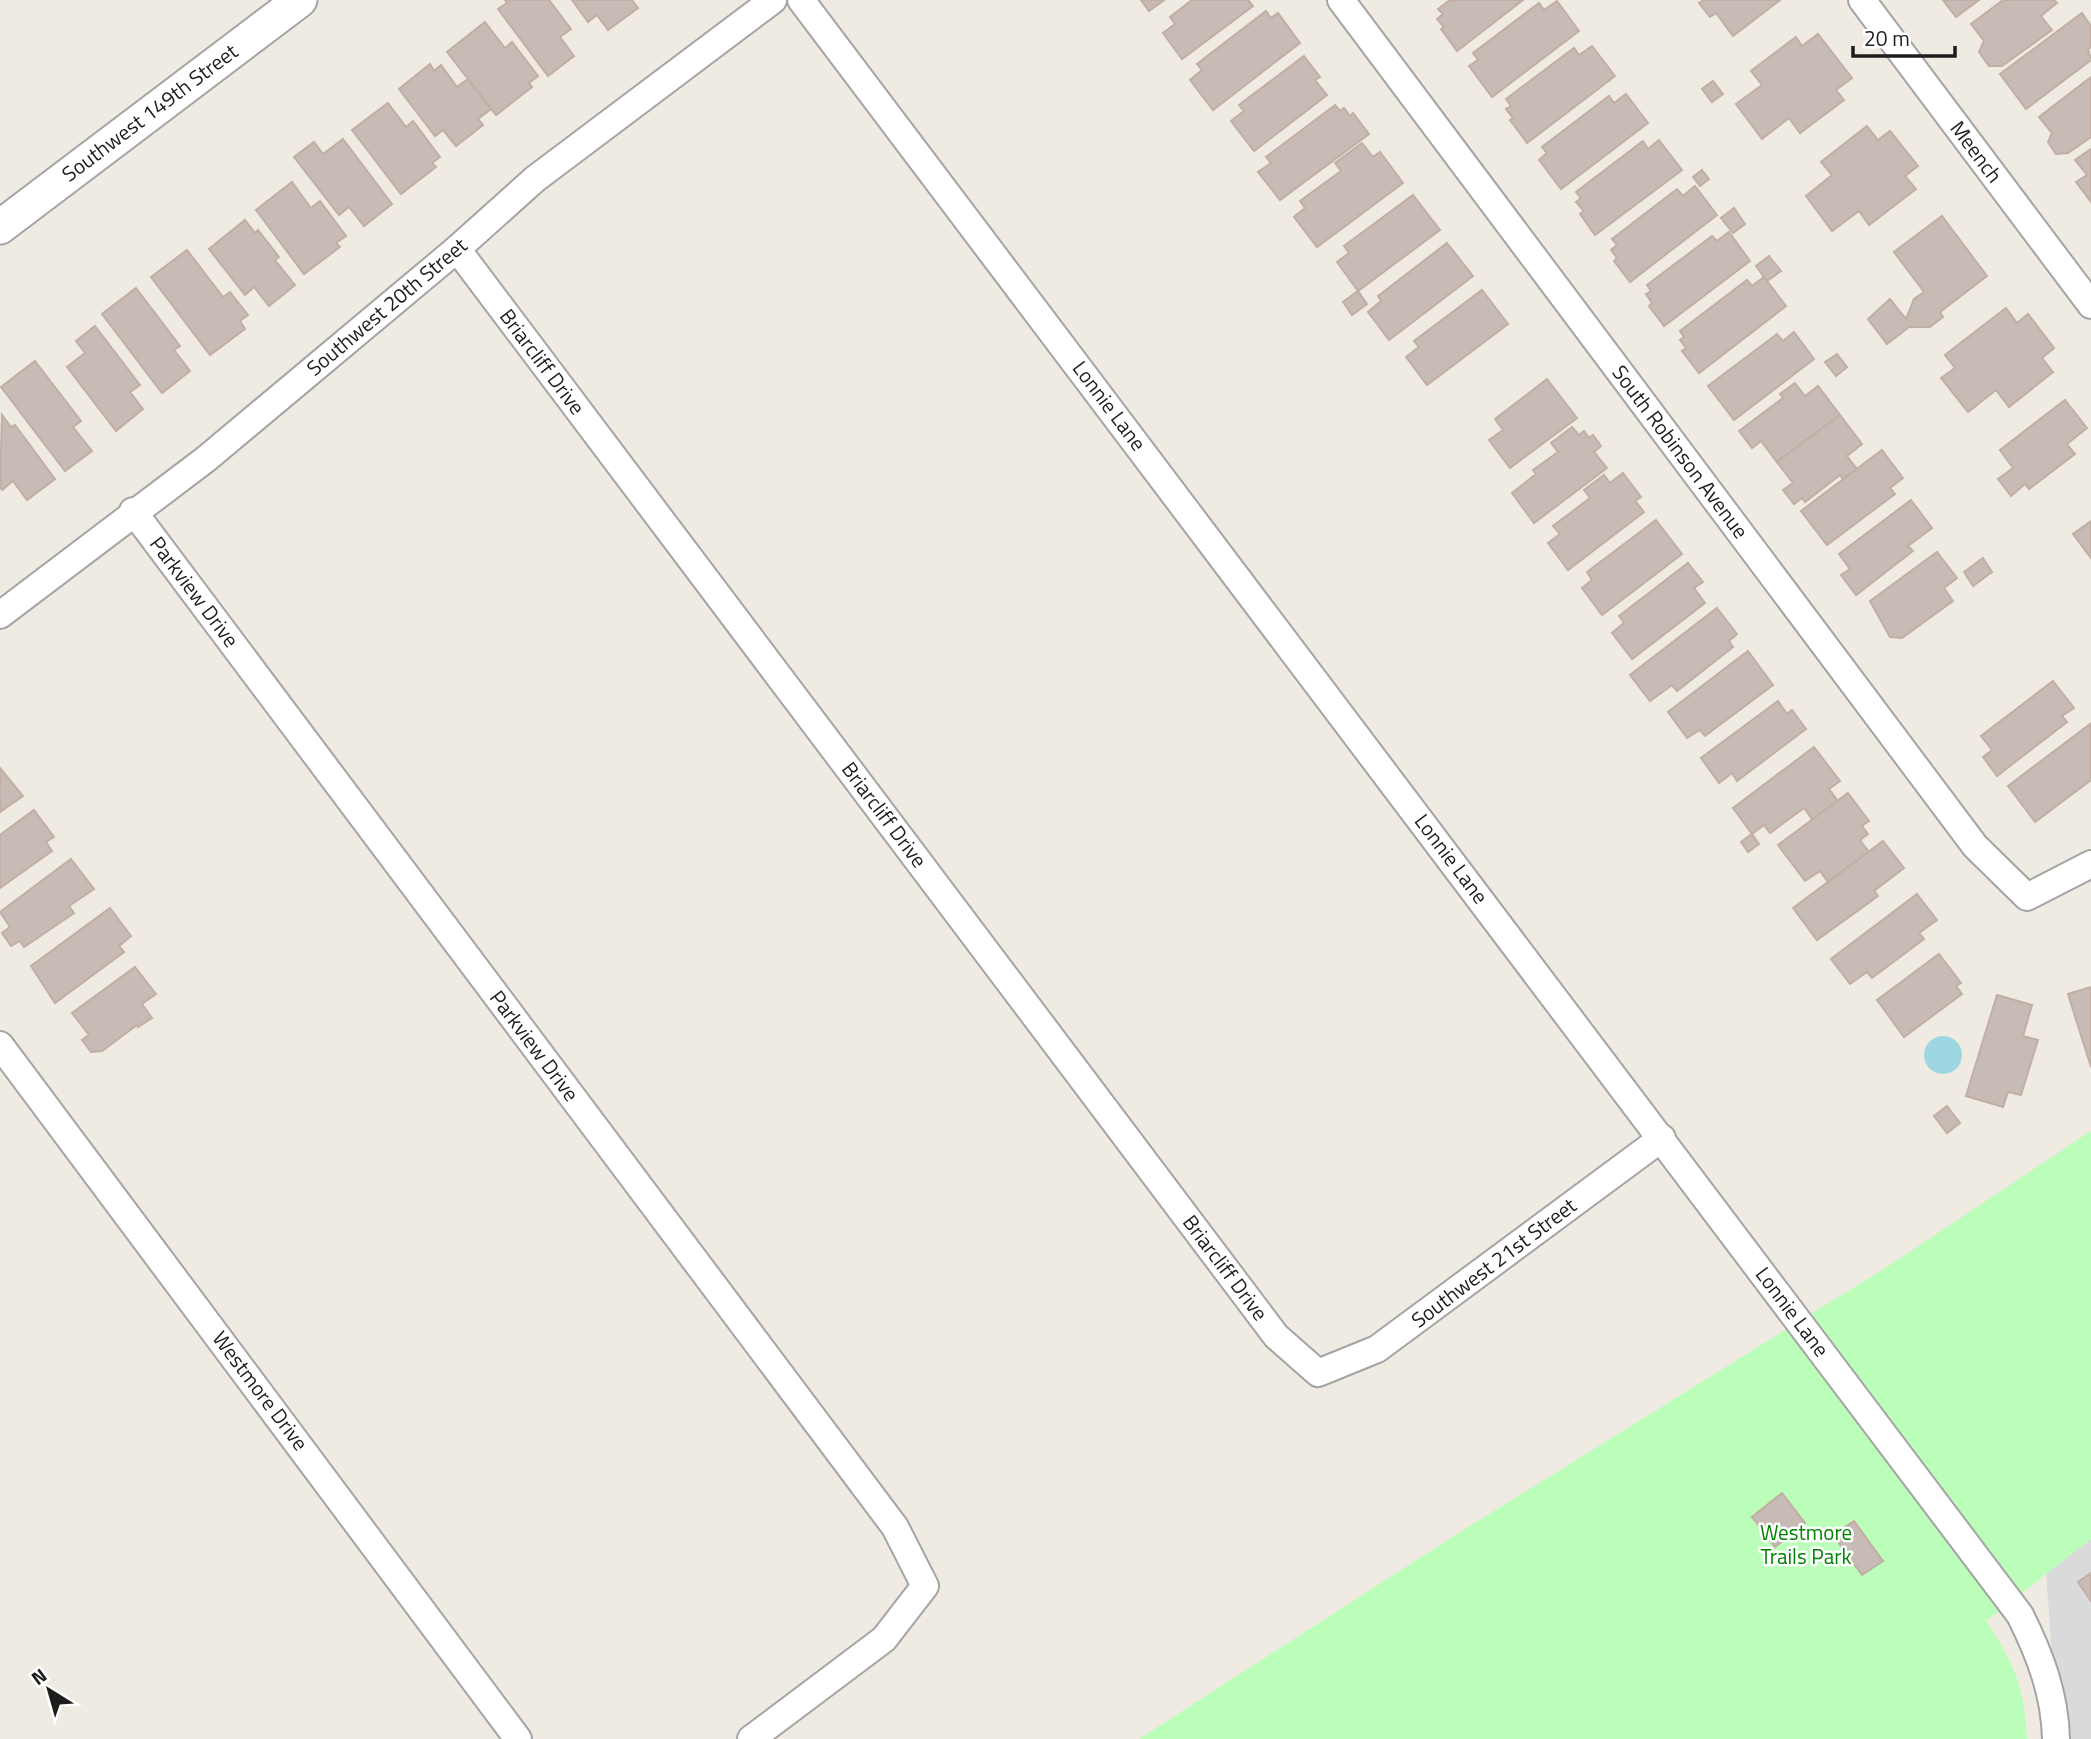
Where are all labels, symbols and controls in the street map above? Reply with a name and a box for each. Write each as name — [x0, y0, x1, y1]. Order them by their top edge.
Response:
scale bar — [1853, 14, 1954, 58]
text: 20 m — [1864, 22, 1910, 54]
street label: Southwest 149th Street — [55, 35, 245, 189]
street label: Meench — [1943, 114, 2011, 189]
street label: Southwest 20th Street — [299, 229, 474, 383]
street label: Briarcliff Drive — [492, 302, 593, 421]
street label: Lonnie Lane — [1065, 353, 1154, 457]
street label: South Robinson Avenue — [1605, 358, 1757, 545]
street label: Parkview Drive — [142, 529, 247, 654]
street label: Briarcliff Drive — [834, 755, 935, 874]
street label: Lonnie Lane — [1407, 806, 1496, 910]
street label: Parkview Drive — [482, 983, 587, 1108]
street label: Southwest 21st Street — [1404, 1189, 1583, 1335]
street label: Briarcliff Drive — [1175, 1208, 1276, 1327]
street label: Lonnie Lane — [1748, 1259, 1837, 1363]
street label: Westmore Drive — [205, 1324, 317, 1457]
park label: Westmore Trails Park — [1760, 1516, 1852, 1572]
north arrow — [14, 1655, 84, 1725]
text: N — [24, 1660, 52, 1692]

